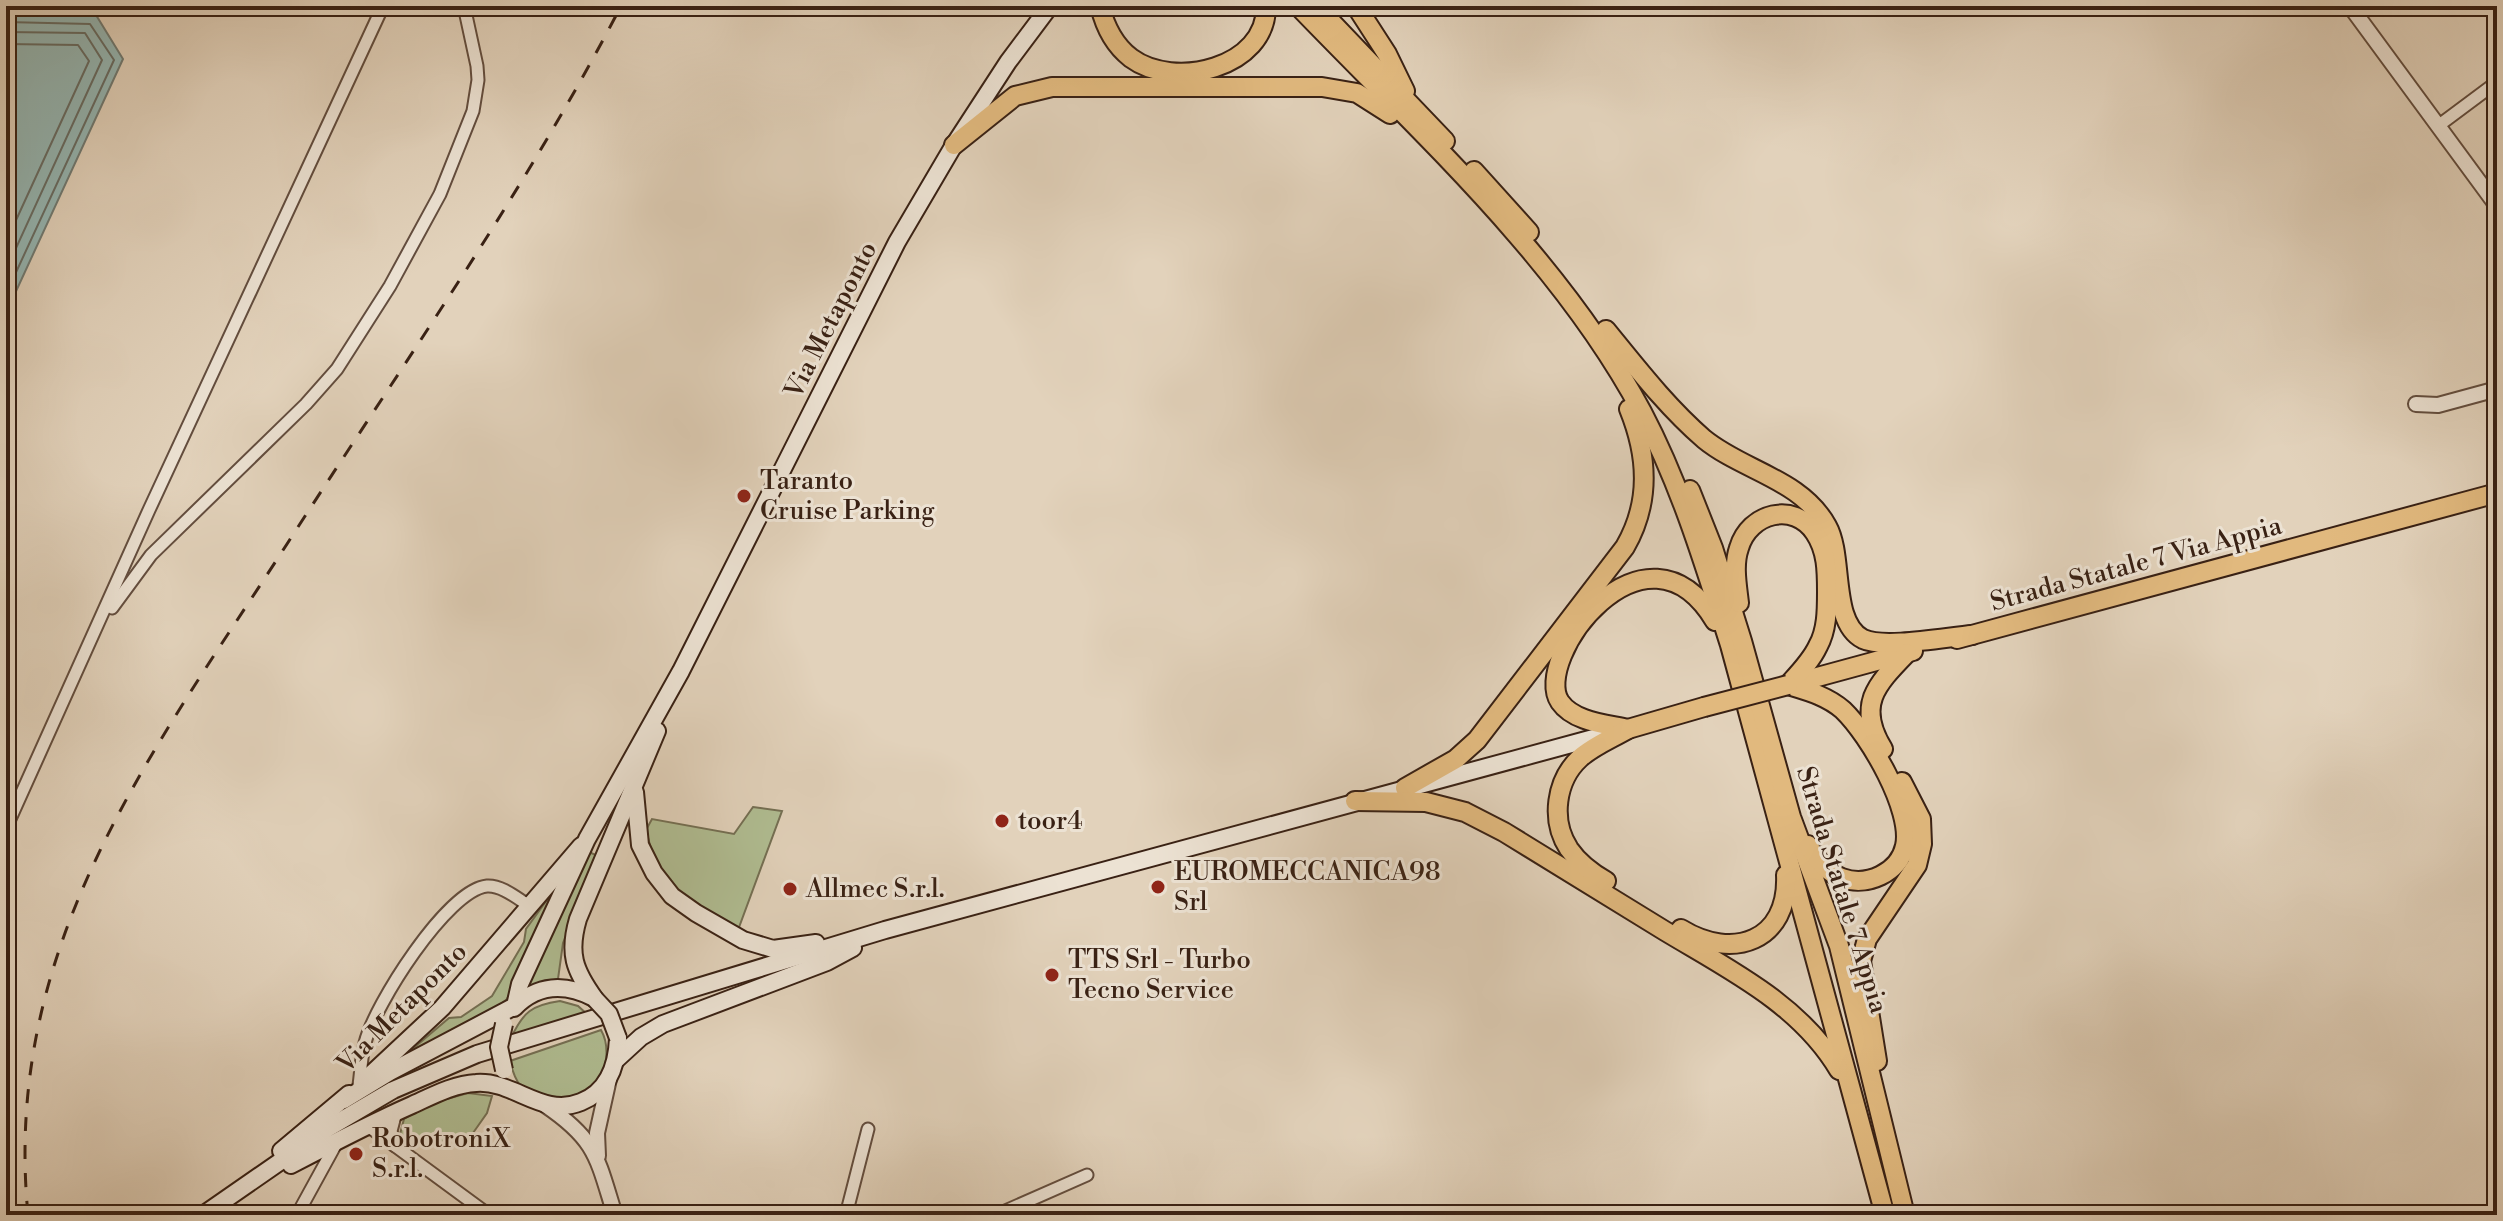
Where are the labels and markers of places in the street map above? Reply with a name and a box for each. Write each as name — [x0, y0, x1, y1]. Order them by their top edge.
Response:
place label: Taranto Cruise Parking — [760, 465, 935, 527]
marker: Taranto Cruise Parking — [735, 487, 753, 505]
place label: toor4 — [1018, 805, 1083, 837]
marker: toor4 — [993, 812, 1011, 830]
place label: EUROMECCANICA98 Srl — [1174, 856, 1441, 918]
place label: Allmec S.r.l. — [805, 873, 945, 905]
marker: EUROMECCANICA98 Srl — [1149, 878, 1167, 896]
marker: Allmec S.r.l. — [781, 880, 799, 898]
place label: TTS Srl - Turbo Tecno Service — [1068, 944, 1251, 1006]
marker: TTS Srl - Turbo Tecno Service — [1043, 966, 1061, 984]
place label: RobotroniX S.r.l. — [372, 1123, 511, 1185]
marker: RobotroniX S.r.l. — [347, 1145, 365, 1163]

